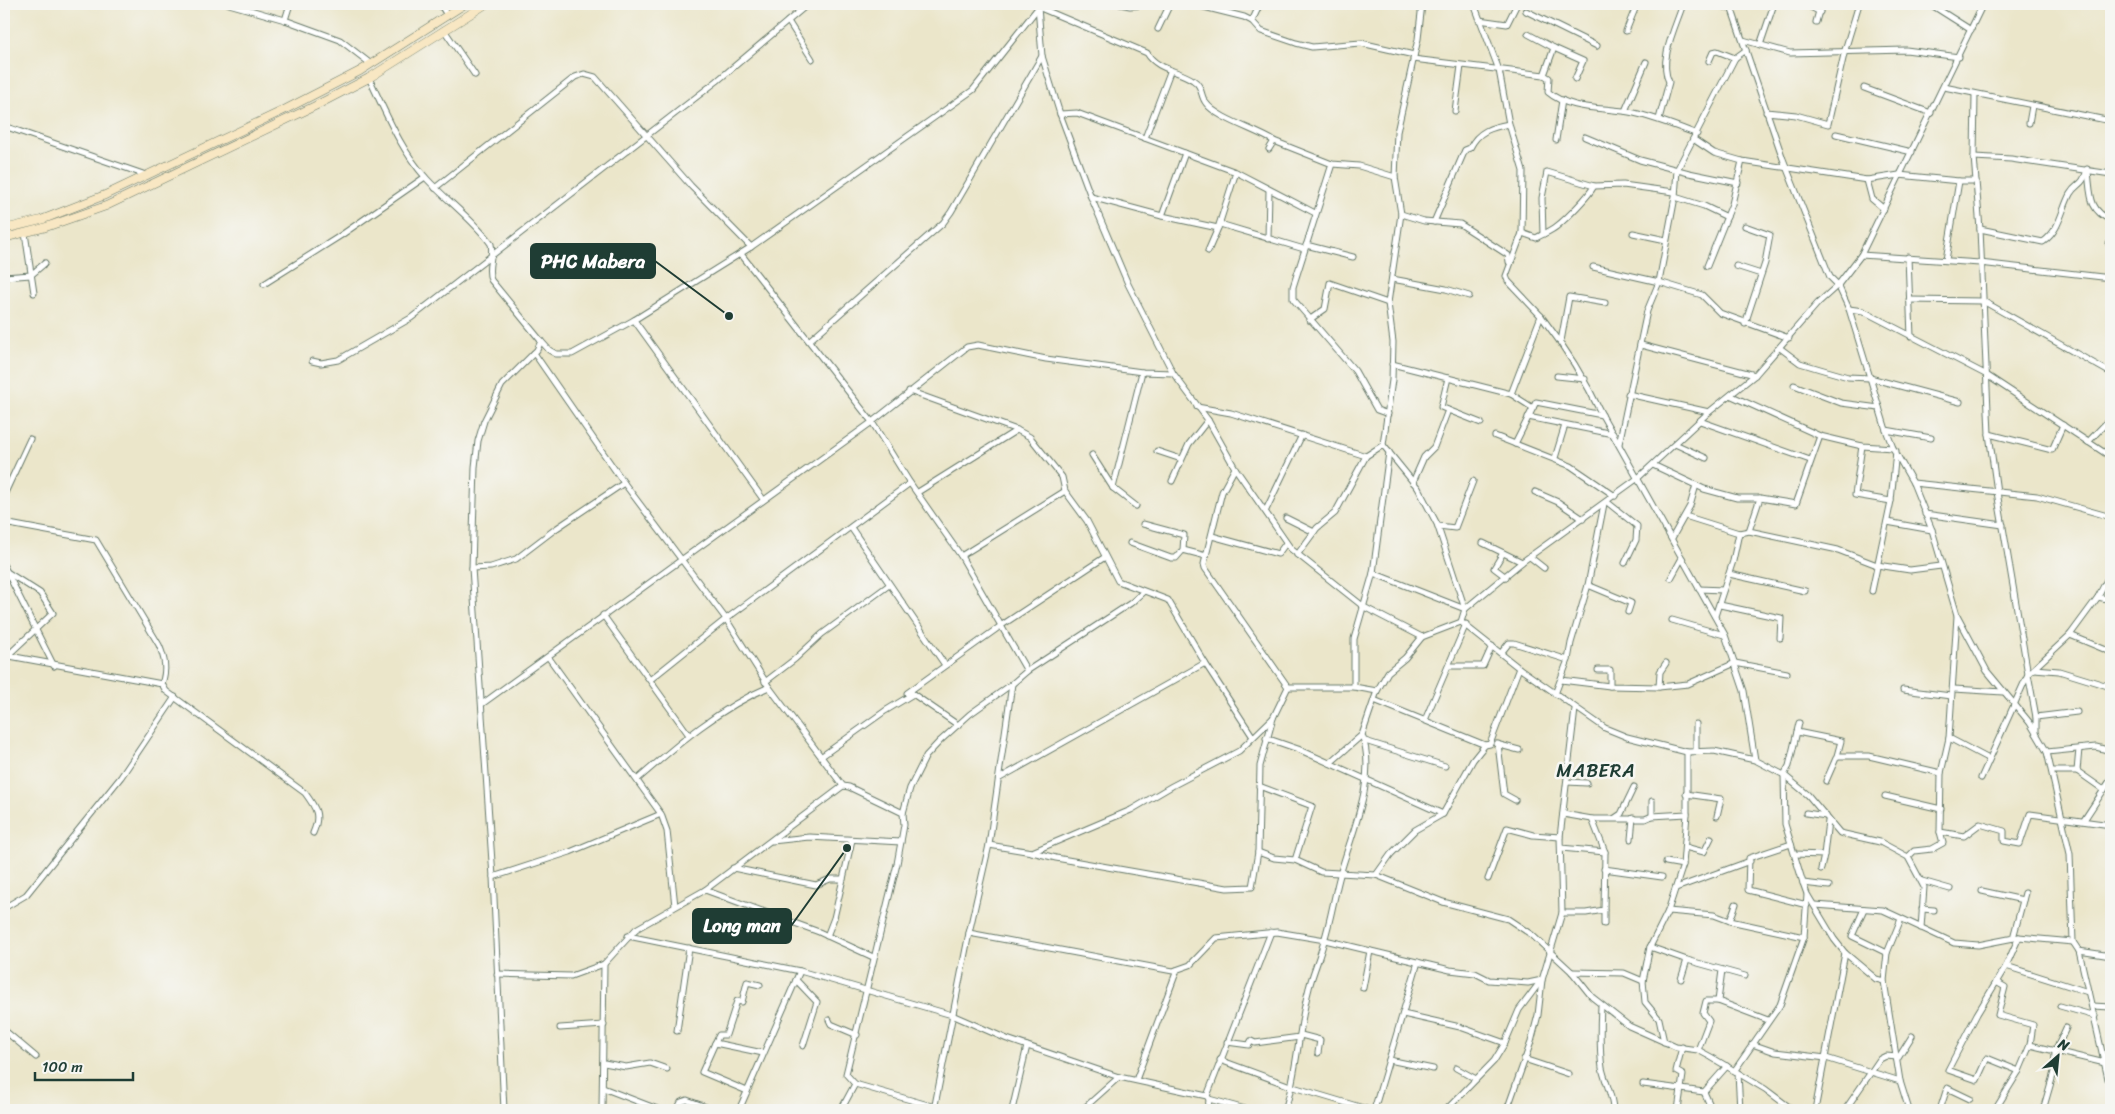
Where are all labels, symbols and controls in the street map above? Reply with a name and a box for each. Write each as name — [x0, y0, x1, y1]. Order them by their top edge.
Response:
callout: PHC Mabera — [531, 244, 655, 278]
text: PHC Mabera — [541, 245, 645, 278]
district label: MABERA — [1556, 754, 1636, 787]
callout: Long man — [693, 909, 791, 943]
text: Long man — [703, 909, 782, 942]
text: N — [2053, 1031, 2074, 1058]
north arrow — [2032, 1032, 2082, 1082]
scale bar — [35, 1049, 132, 1081]
text: 100 m — [42, 1054, 83, 1080]

